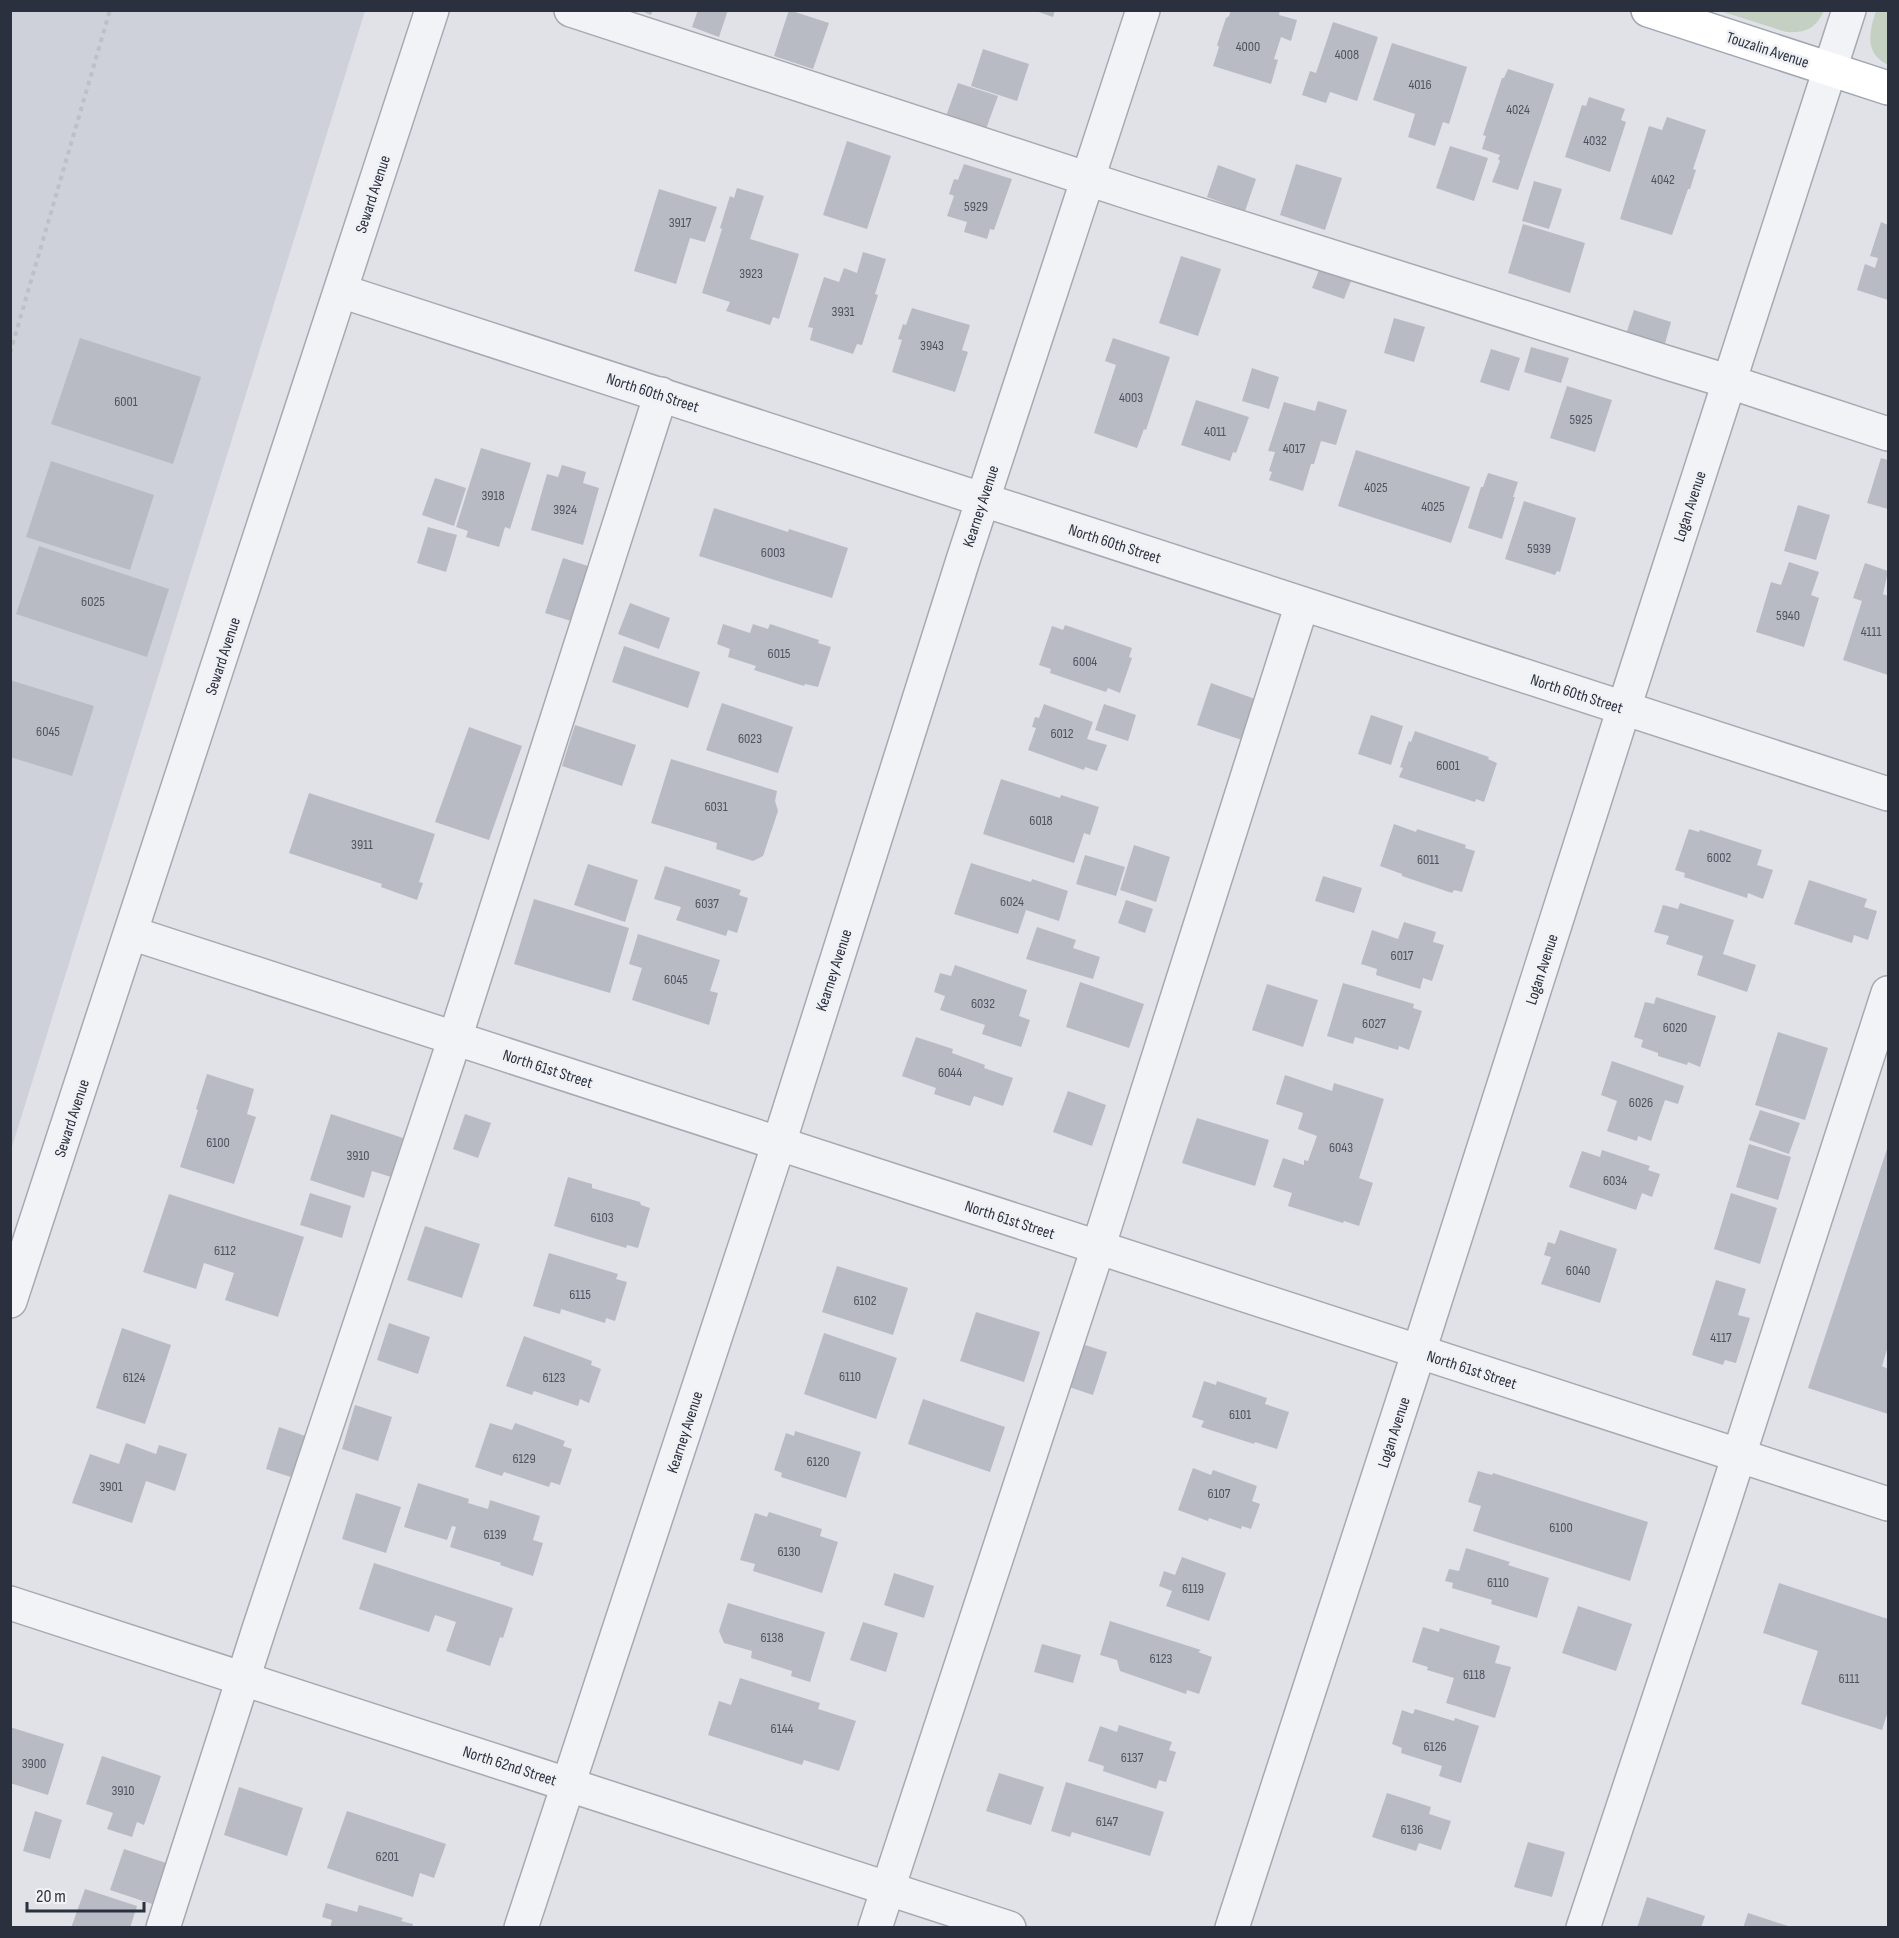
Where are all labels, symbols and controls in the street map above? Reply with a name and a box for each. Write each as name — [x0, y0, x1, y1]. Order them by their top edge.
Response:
street label: Touzalin Avenue — [1724, 28, 1811, 73]
house number: 4000 — [1236, 38, 1260, 55]
house number: 4008 — [1335, 46, 1359, 63]
house number: 4016 — [1408, 76, 1432, 93]
house number: 4024 — [1506, 101, 1530, 118]
house number: 4032 — [1583, 132, 1607, 149]
street label: Seward Avenue — [352, 153, 395, 236]
house number: 4042 — [1651, 171, 1675, 188]
house number: 5929 — [964, 198, 988, 215]
house number: 3917 — [669, 214, 692, 231]
house number: 3923 — [739, 265, 763, 282]
house number: 3931 — [832, 303, 855, 320]
house number: 3943 — [920, 337, 944, 354]
street label: North 60th Street — [604, 370, 701, 417]
house number: 4003 — [1119, 389, 1143, 406]
house number: 6001 — [114, 393, 138, 410]
house number: 5925 — [1569, 411, 1593, 428]
house number: 4011 — [1204, 423, 1226, 440]
house number: 4017 — [1283, 440, 1306, 457]
street label: Kearney Avenue — [959, 463, 1004, 550]
street label: Logan Avenue — [1670, 469, 1711, 544]
house number: 4025 — [1364, 479, 1388, 496]
house number: 3918 — [481, 487, 505, 504]
house number: 4025 — [1421, 498, 1445, 515]
house number: 3924 — [553, 501, 577, 518]
street label: North 60th Street — [1066, 521, 1163, 568]
house number: 5939 — [1527, 540, 1551, 557]
house number: 6003 — [761, 544, 785, 561]
house number: 6025 — [81, 593, 105, 610]
house number: 5940 — [1776, 607, 1800, 624]
street label: Seward Avenue — [202, 615, 245, 698]
house number: 4111 — [1861, 623, 1881, 640]
house number: 6015 — [768, 645, 791, 662]
house number: 6004 — [1073, 653, 1097, 670]
street label: North 60th Street — [1528, 671, 1625, 718]
house number: 6045 — [36, 723, 60, 740]
house number: 6012 — [1050, 725, 1074, 742]
house number: 6023 — [738, 730, 762, 747]
house number: 6001 — [1436, 757, 1460, 774]
house number: 6031 — [704, 798, 728, 815]
house number: 6018 — [1029, 812, 1053, 829]
house number: 3911 — [351, 836, 373, 853]
house number: 6002 — [1707, 849, 1731, 866]
house number: 6011 — [1417, 851, 1439, 868]
house number: 6024 — [1000, 893, 1024, 910]
house number: 6037 — [695, 895, 719, 912]
street label: Kearney Avenue — [812, 927, 857, 1014]
street label: Logan Avenue — [1522, 932, 1563, 1007]
house number: 6017 — [1391, 947, 1414, 964]
house number: 6045 — [664, 971, 688, 988]
house number: 6032 — [971, 995, 995, 1012]
house number: 6027 — [1362, 1015, 1386, 1032]
house number: 6020 — [1663, 1019, 1687, 1036]
street label: North 61st Street — [500, 1046, 595, 1093]
house number: 6044 — [938, 1064, 962, 1081]
street label: Seward Avenue — [51, 1077, 94, 1160]
house number: 6026 — [1629, 1094, 1653, 1111]
house number: 6100 — [206, 1134, 230, 1151]
house number: 6043 — [1329, 1139, 1353, 1156]
house number: 3910 — [346, 1147, 370, 1164]
house number: 6034 — [1603, 1172, 1627, 1189]
street label: North 61st Street — [962, 1197, 1057, 1244]
house number: 6103 — [590, 1209, 614, 1226]
house number: 6112 — [214, 1242, 236, 1259]
house number: 6040 — [1566, 1262, 1590, 1279]
house number: 6115 — [569, 1286, 591, 1303]
house number: 6102 — [853, 1292, 877, 1309]
house number: 4117 — [1710, 1329, 1732, 1346]
street label: North 61st Street — [1424, 1347, 1519, 1394]
house number: 6110 — [839, 1368, 861, 1385]
house number: 6124 — [123, 1369, 146, 1386]
house number: 6123 — [543, 1369, 566, 1386]
street label: Kearney Avenue — [663, 1389, 708, 1476]
street label: Logan Avenue — [1374, 1395, 1415, 1470]
house number: 6101 — [1229, 1406, 1251, 1423]
house number: 6129 — [512, 1450, 536, 1467]
house number: 6120 — [806, 1453, 830, 1470]
house number: 3901 — [99, 1478, 123, 1495]
house number: 6107 — [1208, 1485, 1231, 1502]
house number: 6100 — [1549, 1519, 1573, 1536]
house number: 6139 — [483, 1526, 507, 1543]
house number: 6130 — [777, 1543, 801, 1560]
house number: 6110 — [1487, 1574, 1509, 1591]
house number: 6119 — [1182, 1580, 1204, 1597]
house number: 6138 — [760, 1629, 784, 1646]
house number: 6123 — [1150, 1650, 1173, 1667]
house number: 6118 — [1463, 1666, 1485, 1683]
house number: 6111 — [1839, 1670, 1860, 1687]
house number: 6144 — [771, 1720, 794, 1737]
house number: 6126 — [1423, 1738, 1447, 1755]
street label: North 62nd Street — [460, 1742, 559, 1791]
house number: 6137 — [1121, 1749, 1144, 1766]
house number: 3900 — [22, 1755, 46, 1772]
house number: 3910 — [111, 1782, 135, 1799]
house number: 6147 — [1096, 1813, 1119, 1830]
house number: 6136 — [1400, 1821, 1424, 1838]
house number: 6201 — [375, 1848, 399, 1865]
scale bar — [27, 1875, 144, 1913]
text: 20 m — [36, 1886, 66, 1907]

